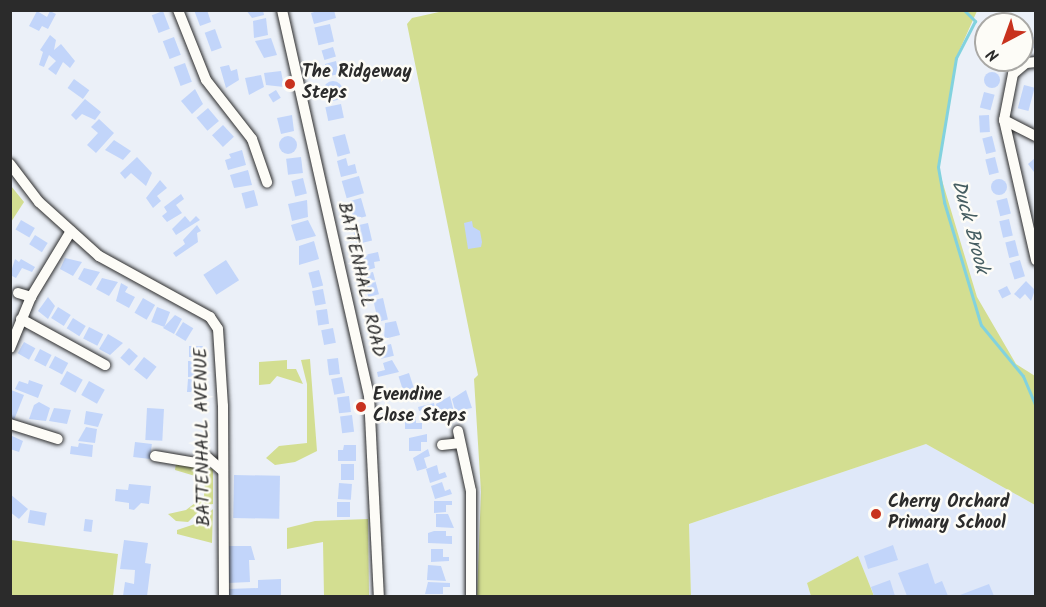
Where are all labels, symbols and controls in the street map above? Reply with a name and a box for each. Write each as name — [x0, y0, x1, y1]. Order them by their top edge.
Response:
north arrow — [974, 12, 1034, 72]
text: N — [981, 42, 1005, 67]
place label: The Ridgeway Steps — [302, 63, 412, 106]
marker: The Ridgeway Steps — [283, 77, 297, 91]
water label: Duck Brook — [945, 178, 993, 276]
street label: BATTENHALL ROAD — [332, 200, 388, 360]
street label: BATTENHALL AVENUE — [192, 347, 216, 527]
place label: Evendine Close Steps — [373, 386, 466, 428]
marker: Evendine Close Steps — [354, 400, 368, 414]
place label: Cherry Orchard Primary School — [888, 493, 1009, 536]
marker: Cherry Orchard Primary School — [869, 507, 883, 521]

